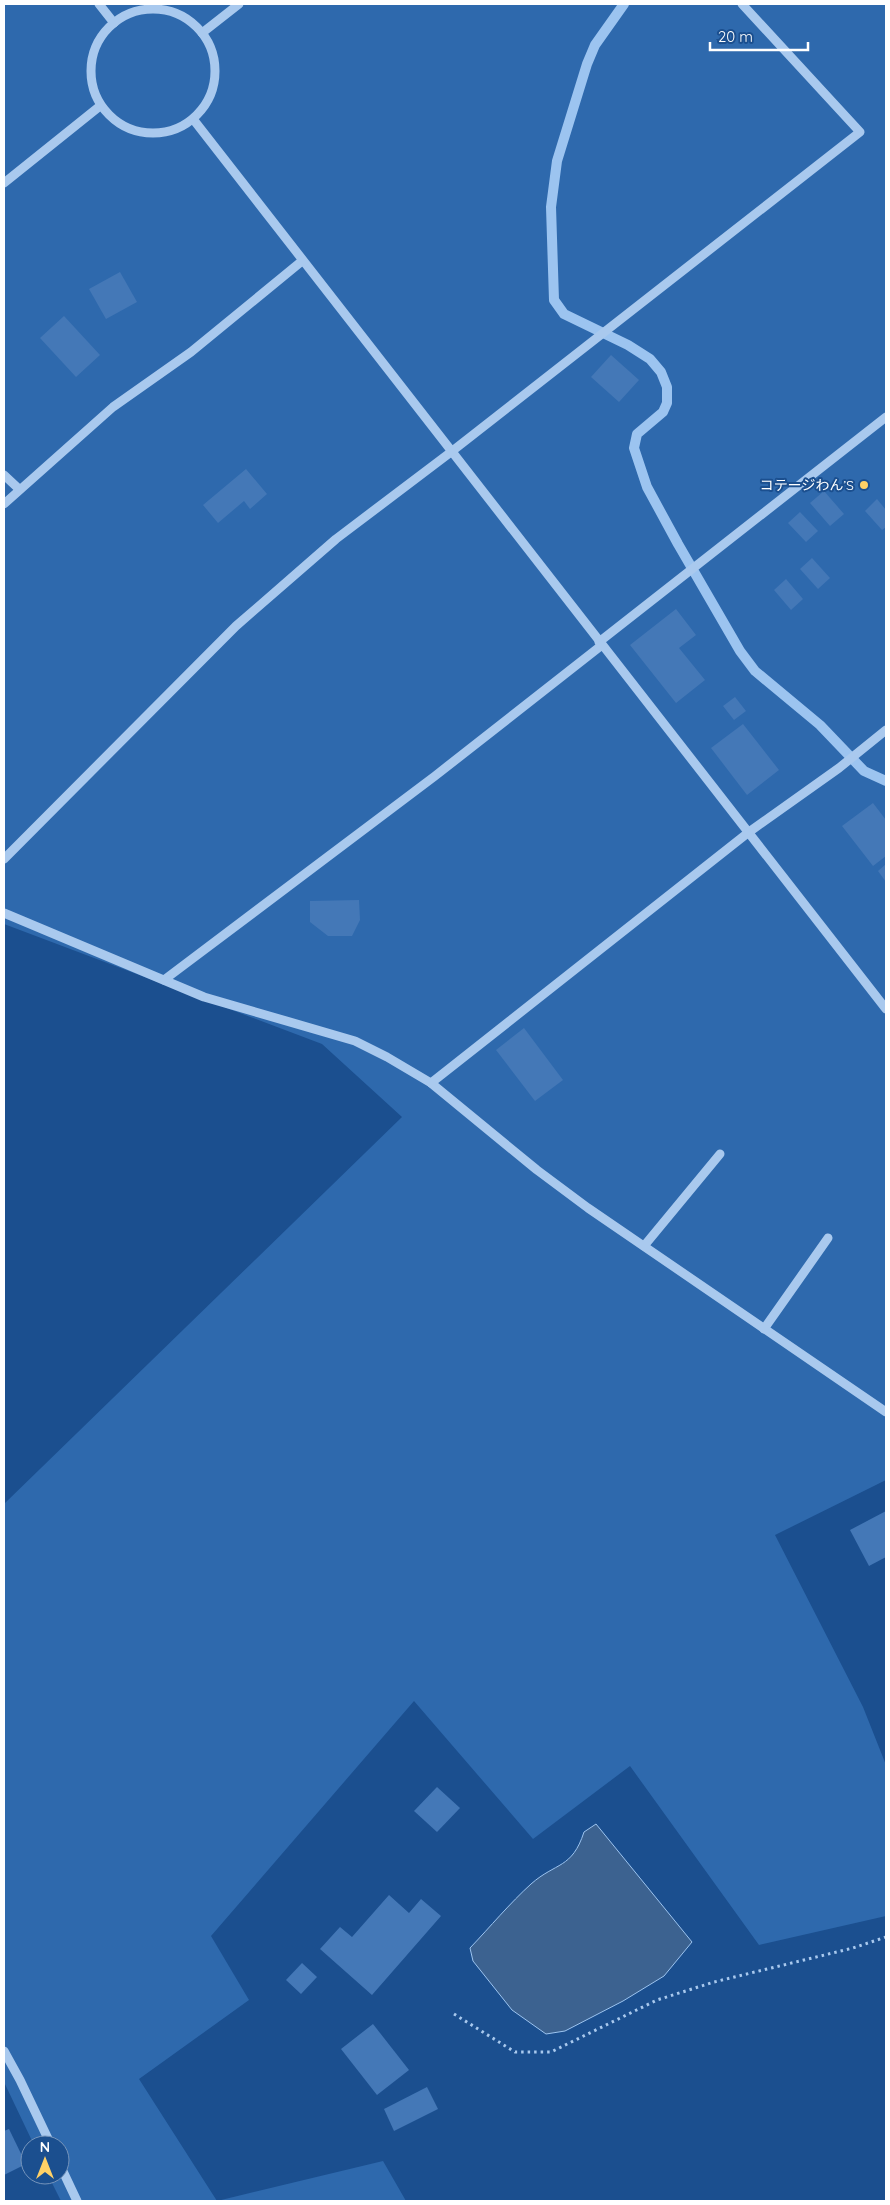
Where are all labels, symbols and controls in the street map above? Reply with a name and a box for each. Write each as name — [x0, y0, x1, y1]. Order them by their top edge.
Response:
scale bar — [710, 20, 808, 52]
text: 20 m — [718, 27, 753, 46]
place label: コテージわん’S — [760, 476, 854, 494]
marker: コテージわん’S — [858, 479, 870, 491]
north arrow — [20, 2135, 70, 2185]
text: N — [40, 2138, 50, 2156]

